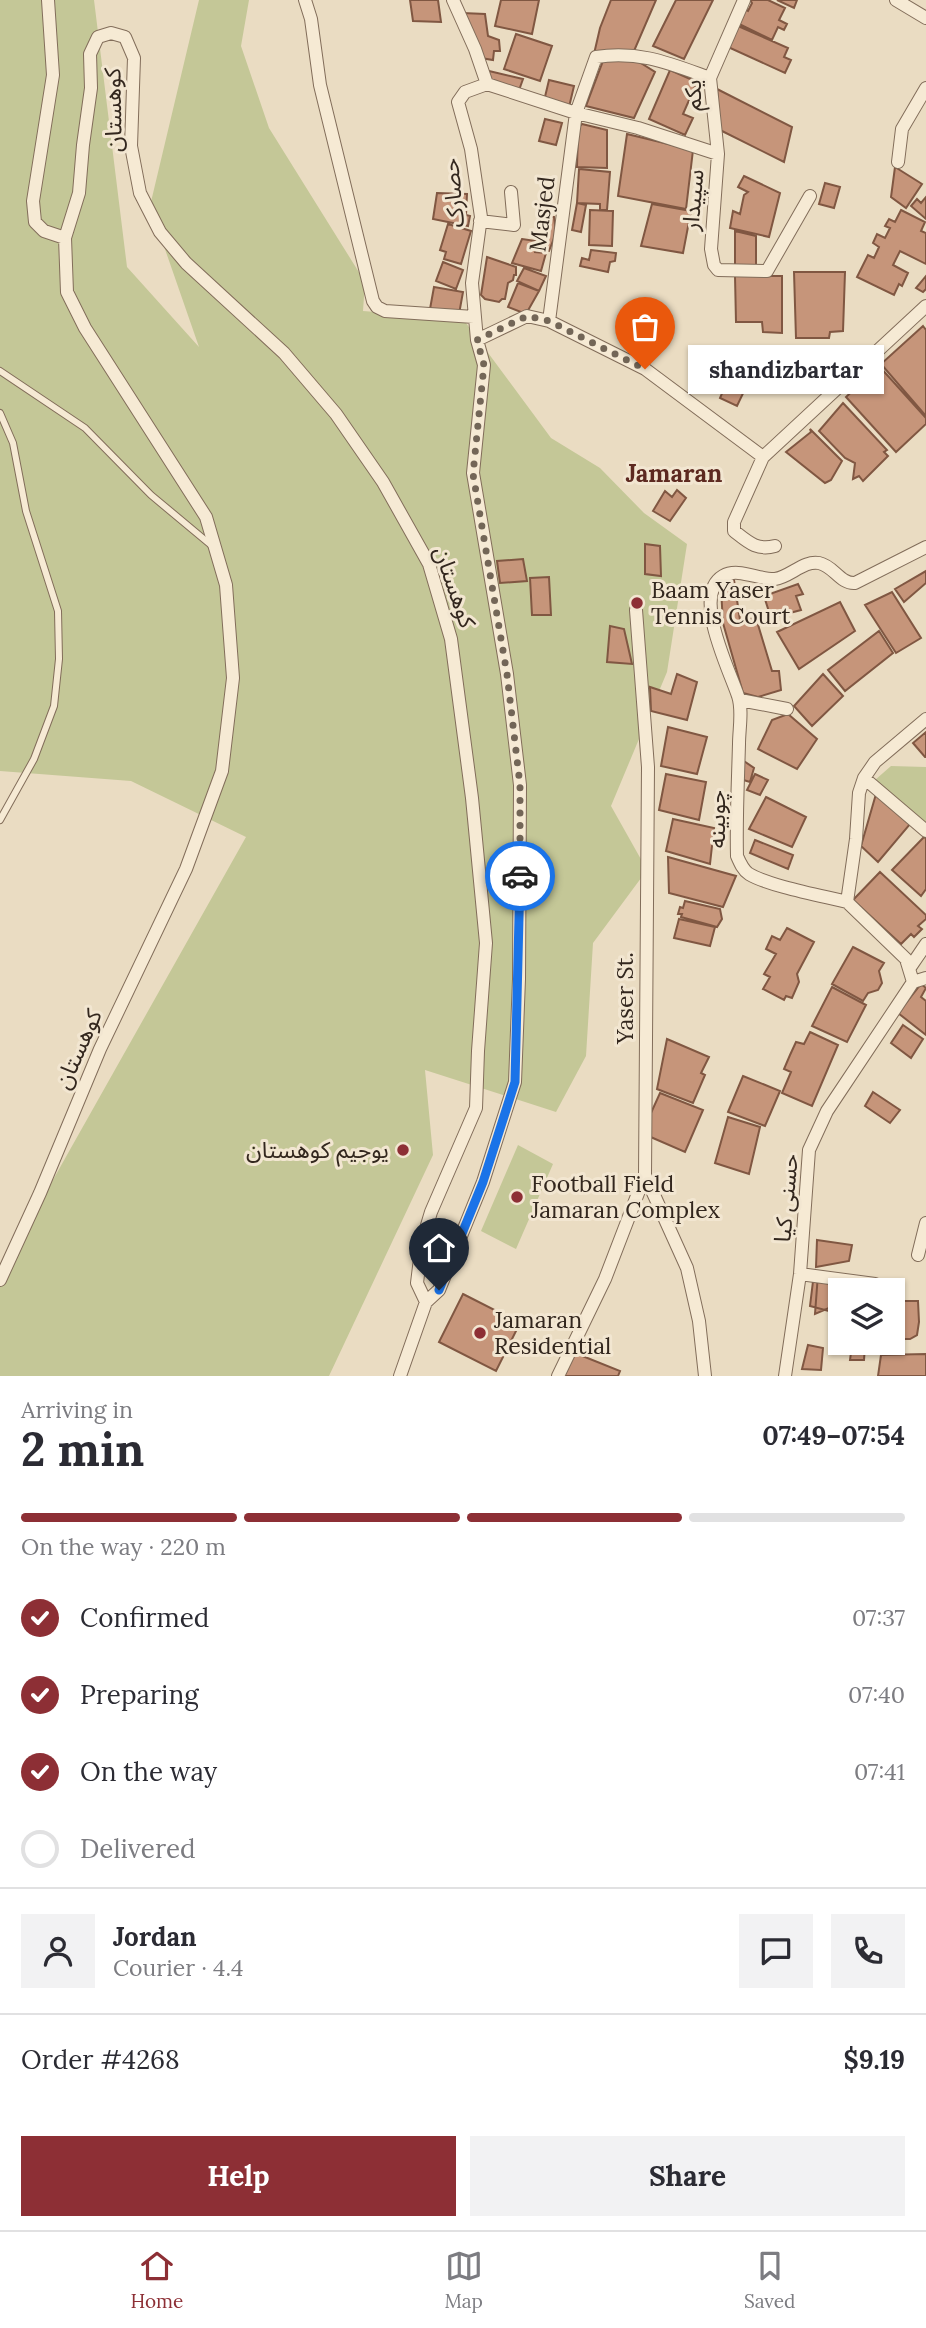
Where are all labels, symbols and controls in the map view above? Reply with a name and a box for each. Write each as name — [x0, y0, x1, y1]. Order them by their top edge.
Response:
street label: کوهستان — [97, 67, 128, 152]
street label: یکم — [678, 79, 710, 111]
street label: حصارک — [435, 157, 470, 229]
street label: سپیدار — [675, 168, 711, 233]
street label: Masjed — [522, 174, 561, 253]
pin — [615, 297, 675, 369]
icon: bag — [626, 308, 664, 346]
callout: shandizbartar — [687, 344, 883, 394]
text: shandizbartar — [709, 355, 863, 384]
district label: Jamaran — [626, 458, 722, 489]
street label: کوهستان — [428, 542, 483, 632]
place label: Baam Yaser Tennis Court — [651, 575, 791, 630]
marker: Baam Yaser Tennis Court — [629, 595, 645, 611]
street label: چوبینه — [702, 790, 732, 848]
courier — [485, 841, 555, 911]
icon: car — [501, 857, 539, 895]
street label: Yaser St. — [610, 952, 639, 1045]
street label: کوهستان — [47, 1004, 108, 1093]
place label: یوجیم کوهستان — [246, 1135, 389, 1167]
marker: یوجیم کوهستان — [395, 1142, 411, 1158]
street label: حسنی کیا — [767, 1153, 804, 1243]
place label: Football Field Jamaran Complex — [530, 1169, 720, 1224]
marker: Football Field Jamaran Complex — [509, 1189, 525, 1205]
pin — [409, 1218, 469, 1290]
icon: home — [420, 1229, 458, 1267]
map controls — [828, 1278, 905, 1355]
button: layers — [828, 1278, 905, 1355]
place label: Jamaran Residential — [493, 1305, 611, 1360]
marker: Jamaran Residential — [472, 1325, 488, 1341]
text: Arriving in — [21, 1395, 133, 1424]
text: 07:49–07:54 — [762, 1419, 905, 1452]
text: 2 min — [21, 1420, 144, 1479]
text: On the way · 220 m — [21, 1532, 226, 1561]
icon: check — [21, 1599, 59, 1637]
text: Confirmed — [80, 1601, 209, 1634]
text: 07:37 — [852, 1603, 905, 1632]
icon: check — [21, 1676, 59, 1714]
text: Preparing — [80, 1678, 199, 1711]
text: 07:40 — [848, 1680, 905, 1709]
icon: check — [21, 1753, 59, 1791]
text: On the way — [80, 1755, 217, 1788]
text: 07:41 — [854, 1757, 905, 1786]
text: Delivered — [80, 1832, 196, 1865]
button: person — [21, 1914, 95, 1988]
button: chat — [739, 1914, 813, 1988]
button: phone — [831, 1914, 905, 1988]
text: Jordan — [113, 1920, 197, 1953]
text: Courier · 4.4 — [113, 1953, 244, 1982]
text: Order #4268 — [21, 2043, 180, 2076]
text: $9.19 — [844, 2043, 905, 2076]
button: Help — [21, 2136, 456, 2216]
button: Share — [470, 2136, 905, 2216]
tab: Home — [131, 2247, 183, 2313]
tab: Map — [444, 2247, 483, 2313]
tab: Saved — [744, 2247, 795, 2313]

